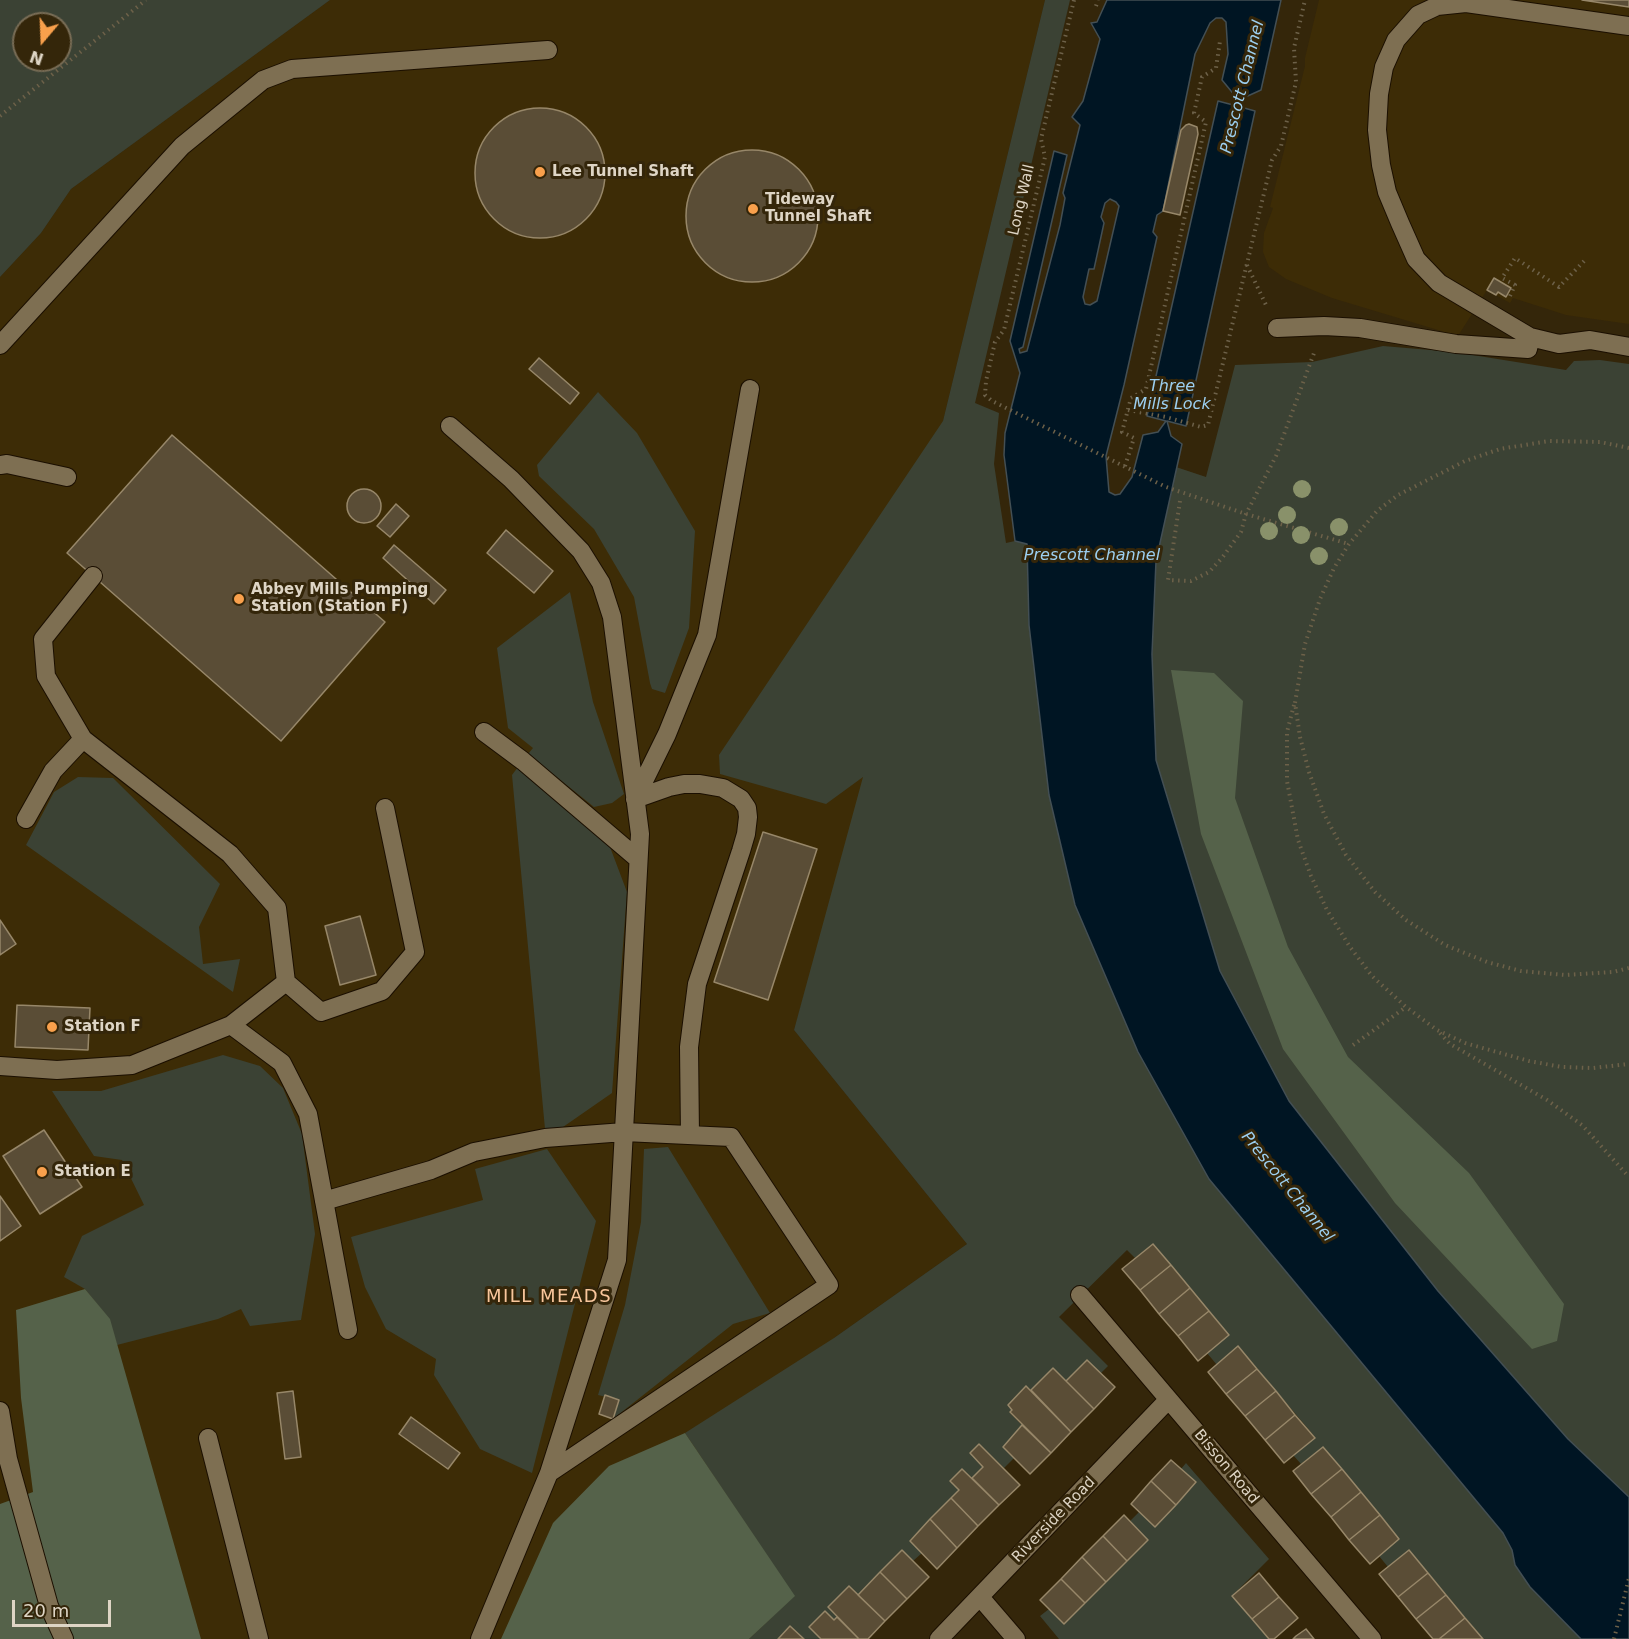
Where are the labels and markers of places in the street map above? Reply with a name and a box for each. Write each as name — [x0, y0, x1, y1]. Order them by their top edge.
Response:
place label: Lee Tunnel Shaft — [552, 163, 694, 181]
marker: Lee Tunnel Shaft — [533, 165, 547, 179]
place label: Tideway Tunnel Shaft — [765, 191, 871, 226]
marker: Tideway Tunnel Shaft — [746, 202, 760, 216]
place label: Abbey Mills Pumping Station (Station F) — [251, 581, 428, 616]
marker: Abbey Mills Pumping Station (Station F) — [232, 592, 246, 606]
place label: Station F — [64, 1018, 141, 1036]
marker: Station F — [45, 1020, 59, 1034]
place label: Station E — [54, 1163, 131, 1181]
marker: Station E — [35, 1165, 49, 1179]

